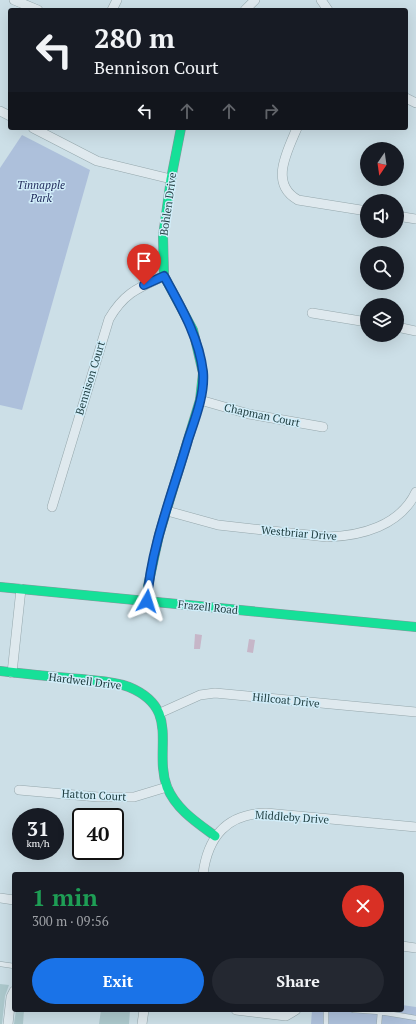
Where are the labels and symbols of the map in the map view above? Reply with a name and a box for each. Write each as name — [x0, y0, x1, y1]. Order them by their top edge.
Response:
north arrow — [360, 142, 404, 186]
street label: Bohlen Drive — [157, 171, 179, 236]
park label: Tinnapple Park — [17, 178, 65, 205]
pin — [127, 244, 161, 285]
street label: Bennison Court — [72, 339, 108, 417]
street label: Chapman Court — [223, 400, 301, 430]
street label: Westbriar Drive — [260, 523, 338, 543]
position arrow — [126, 580, 168, 622]
street label: Frazell Road — [177, 597, 239, 617]
street label: Hardwell Drive — [48, 670, 122, 692]
street label: Hillcoat Drive — [252, 690, 321, 711]
street label: Hatton Court — [61, 786, 127, 804]
street label: Middleby Drive — [255, 807, 330, 827]
speed limit sign: 40 — [72, 808, 124, 860]

